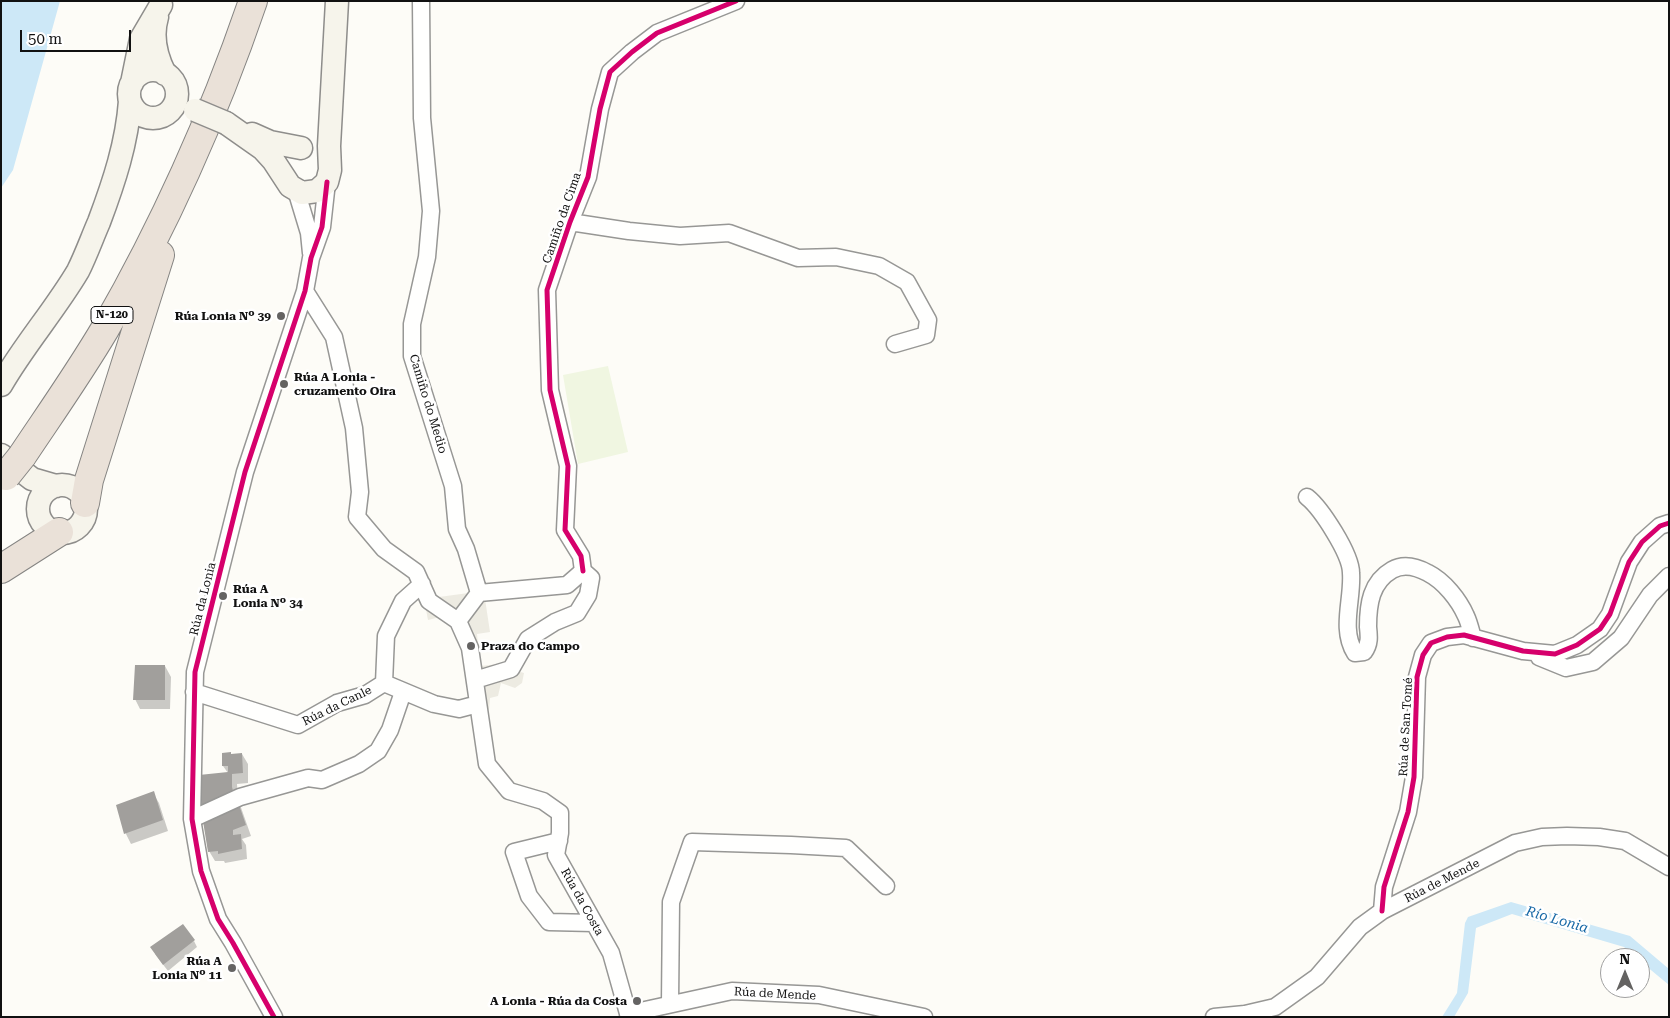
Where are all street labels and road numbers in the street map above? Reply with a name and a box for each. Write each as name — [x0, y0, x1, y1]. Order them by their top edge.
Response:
street label: Camiño da Cima — [540, 171, 584, 265]
road number: N-120 — [91, 306, 133, 324]
street label: Camiño do Medio — [406, 353, 450, 455]
street label: Rúa da Lonia — [187, 561, 219, 637]
street label: Rúa de San Tomé — [1396, 677, 1416, 777]
street label: Rúa da Canle — [300, 683, 374, 729]
street label: Rúa de Mende — [1402, 856, 1482, 906]
street label: Rúa da Costa — [558, 866, 606, 938]
street label: Rúa de Mende — [733, 985, 817, 1003]

